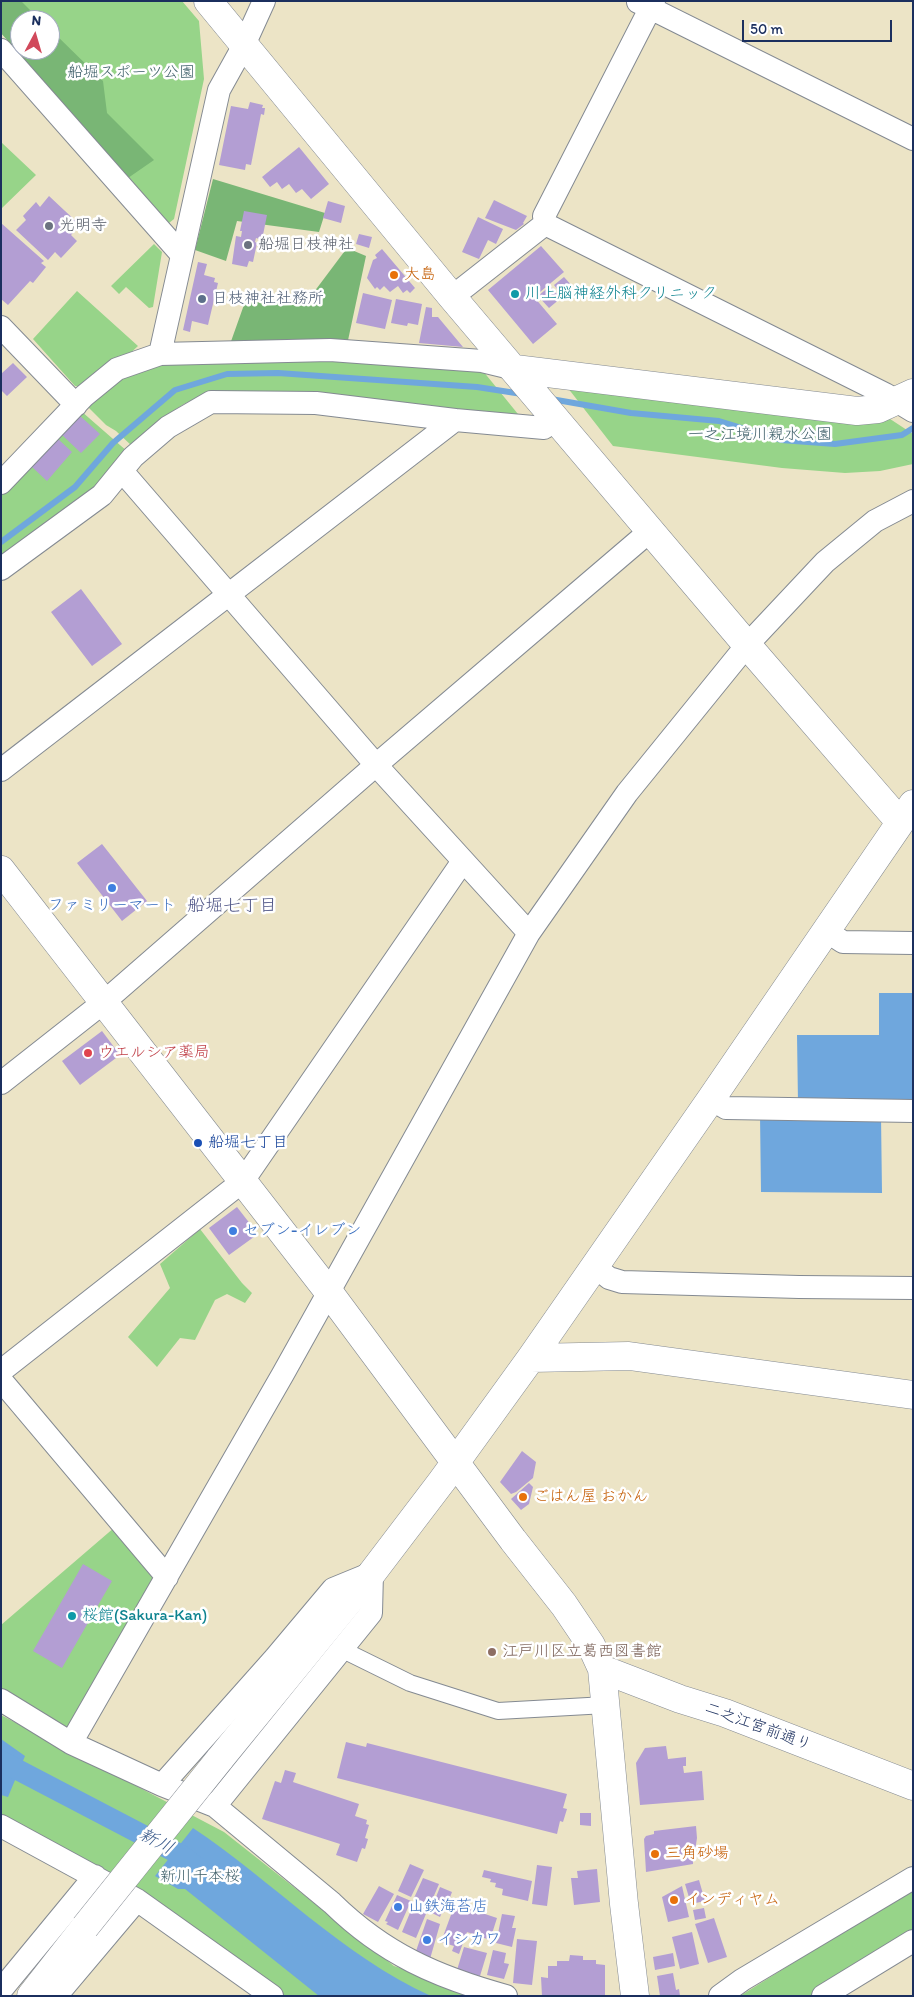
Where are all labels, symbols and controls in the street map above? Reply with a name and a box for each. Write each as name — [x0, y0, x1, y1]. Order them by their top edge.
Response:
north arrow — [10, 10, 60, 60]
scale bar — [744, 10, 894, 42]
text: N — [31, 12, 42, 30]
text: 50 m — [750, 20, 783, 38]
park label: 船堀スポーツ公園 — [67, 63, 195, 83]
place label: 光明寺 — [59, 216, 107, 236]
marker: 光明寺 — [43, 220, 55, 232]
place label: 船堀日枝神社 — [258, 235, 354, 255]
marker: 船堀日枝神社 — [242, 239, 254, 251]
place label: 大島 — [404, 265, 436, 285]
marker: 大島 — [388, 269, 400, 281]
place label: 川上脳神経外科クリニック — [525, 284, 717, 304]
marker: 川上脳神経外科クリニック — [509, 288, 521, 300]
place label: 日枝神社社務所 — [212, 289, 324, 309]
marker: 日枝神社社務所 — [196, 293, 208, 305]
park label: 一之江境川親水公園 — [688, 425, 832, 445]
marker: ファミリーマート — [106, 882, 118, 894]
district label: 船堀七丁目 — [187, 895, 277, 917]
place label: ファミリーマート — [48, 896, 176, 916]
place label: ウエルシア薬局 — [98, 1043, 210, 1063]
marker: ウエルシア薬局 — [82, 1047, 94, 1059]
place label: 船堀七丁目 — [208, 1133, 288, 1153]
marker: 船堀七丁目 — [192, 1137, 204, 1149]
place label: セブン-イレブン — [243, 1221, 361, 1241]
marker: セブン-イレブン — [227, 1225, 239, 1237]
place label: ごはん屋 おかん — [533, 1487, 649, 1507]
marker: ごはん屋 おかん — [517, 1491, 529, 1503]
place label: 桜館(Sakura-Kan) — [82, 1606, 207, 1626]
marker: 桜館(Sakura-Kan) — [66, 1610, 78, 1622]
place label: 江戸川区立葛西図書館 — [502, 1642, 662, 1662]
marker: 江戸川区立葛西図書館 — [486, 1646, 498, 1658]
street label: 二之江宮前通り — [702, 1699, 814, 1755]
water label: 新川 — [135, 1824, 177, 1860]
place label: 三角砂場 — [665, 1844, 729, 1864]
marker: 三角砂場 — [649, 1848, 661, 1860]
park label: 新川千本桜 — [160, 1867, 240, 1887]
place label: インディヤム — [684, 1890, 780, 1910]
marker: インディヤム — [668, 1894, 680, 1906]
place label: 山鉄海苔店 — [408, 1897, 488, 1917]
marker: 山鉄海苔店 — [392, 1901, 404, 1913]
place label: イシカワ — [437, 1930, 501, 1950]
marker: イシカワ — [421, 1934, 433, 1946]

